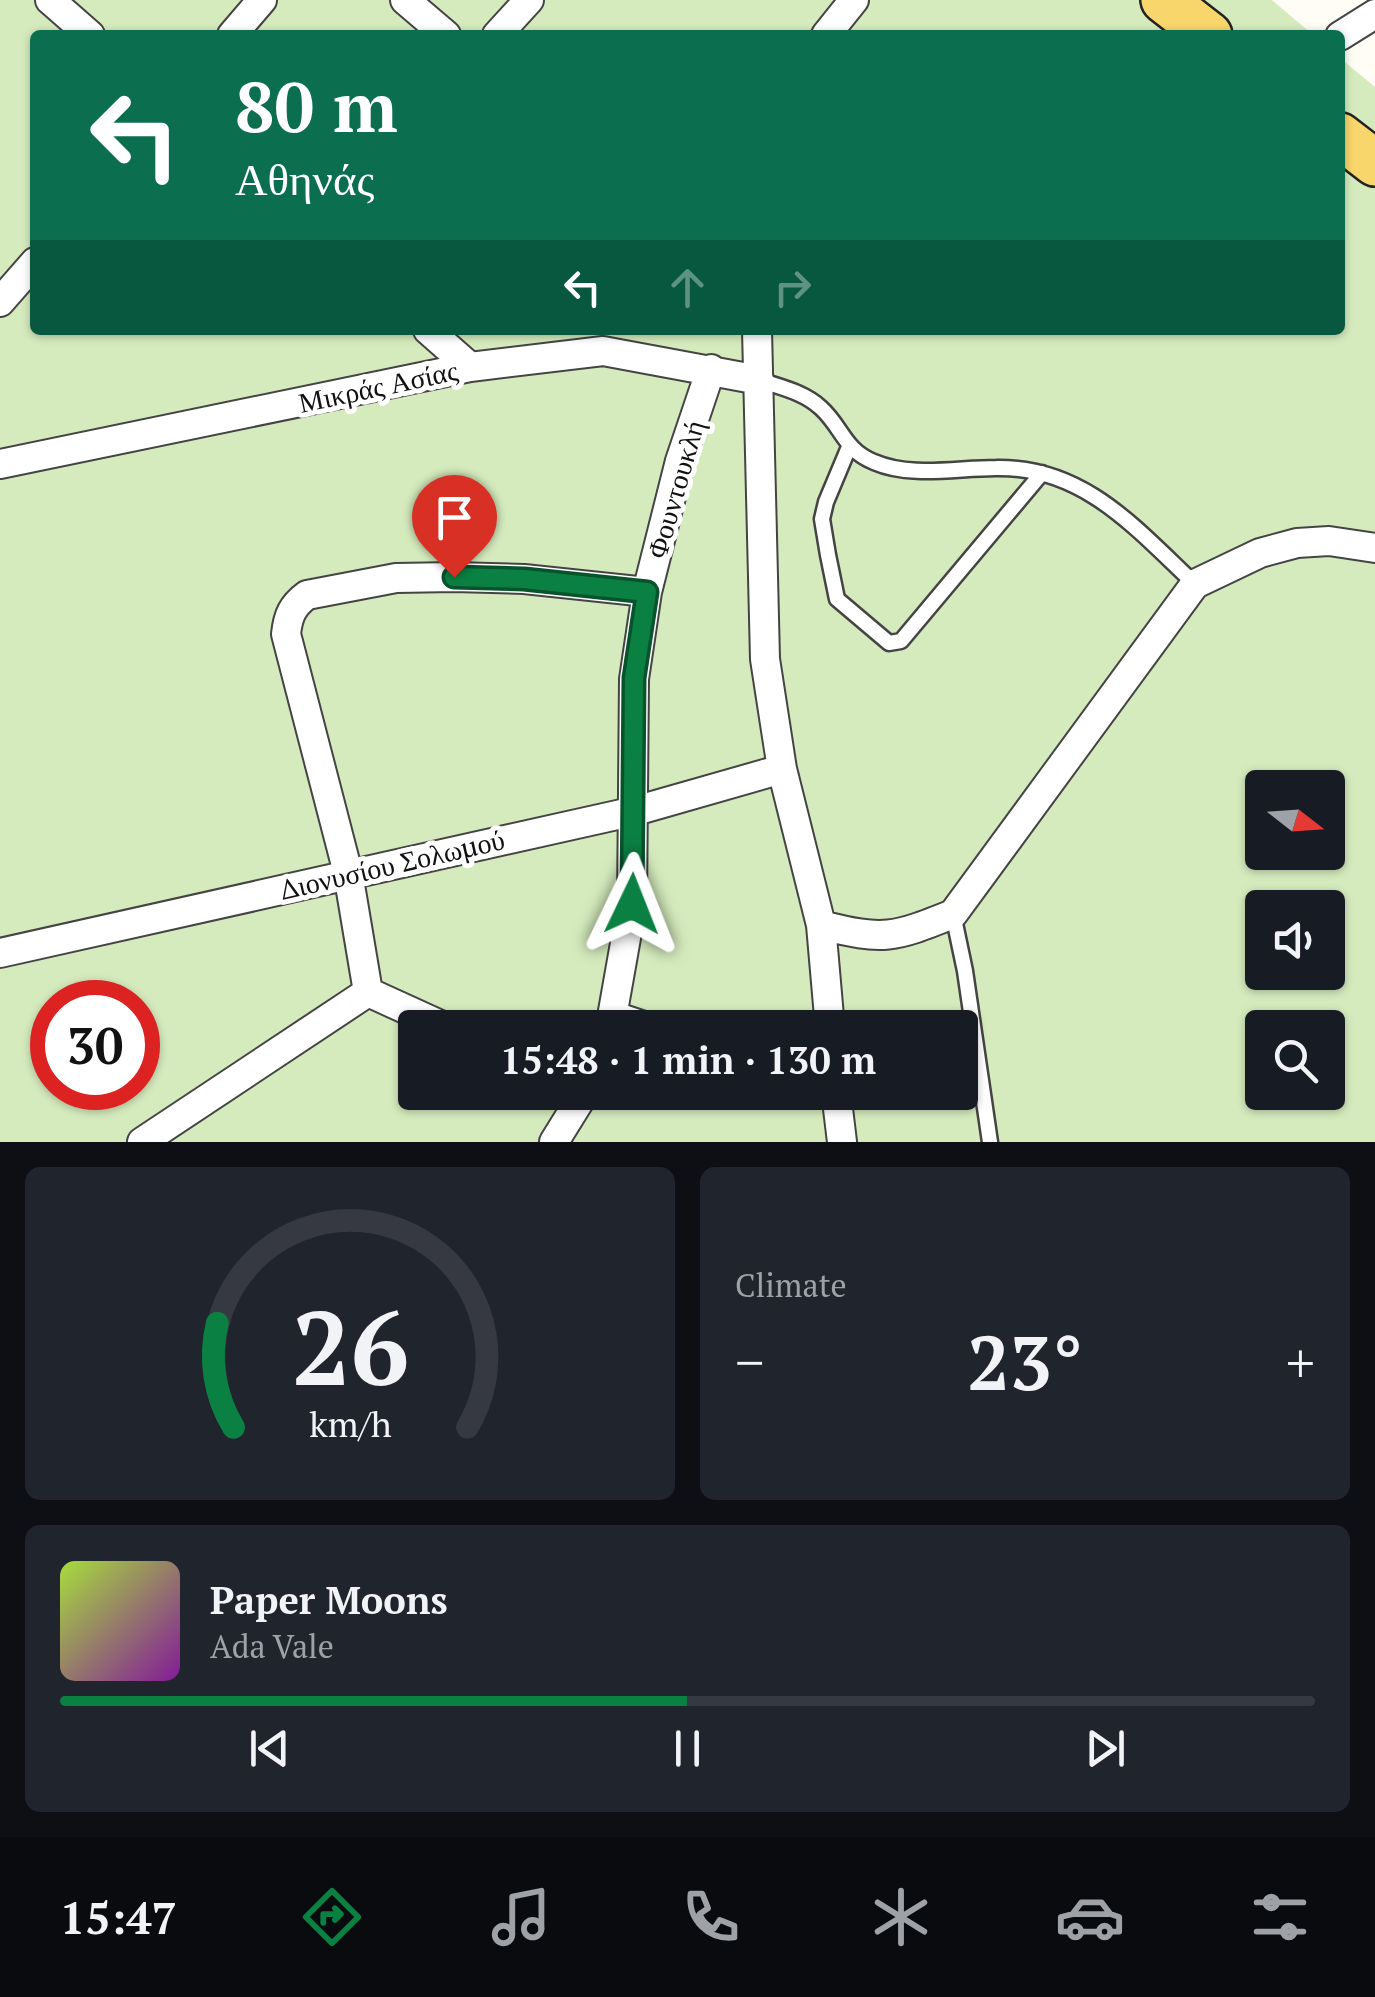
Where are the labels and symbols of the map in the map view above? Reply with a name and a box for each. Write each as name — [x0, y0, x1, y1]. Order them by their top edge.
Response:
street label: Μικράς Ασίας — [295, 351, 461, 421]
street label: Φουντουκλή — [638, 416, 712, 562]
pin — [412, 475, 497, 578]
north arrow — [1245, 770, 1345, 870]
street label: Διονυσίου Σολωμού — [276, 820, 508, 908]
position arrow — [580, 852, 684, 956]
speed limit sign: 30 — [30, 980, 160, 1110]

